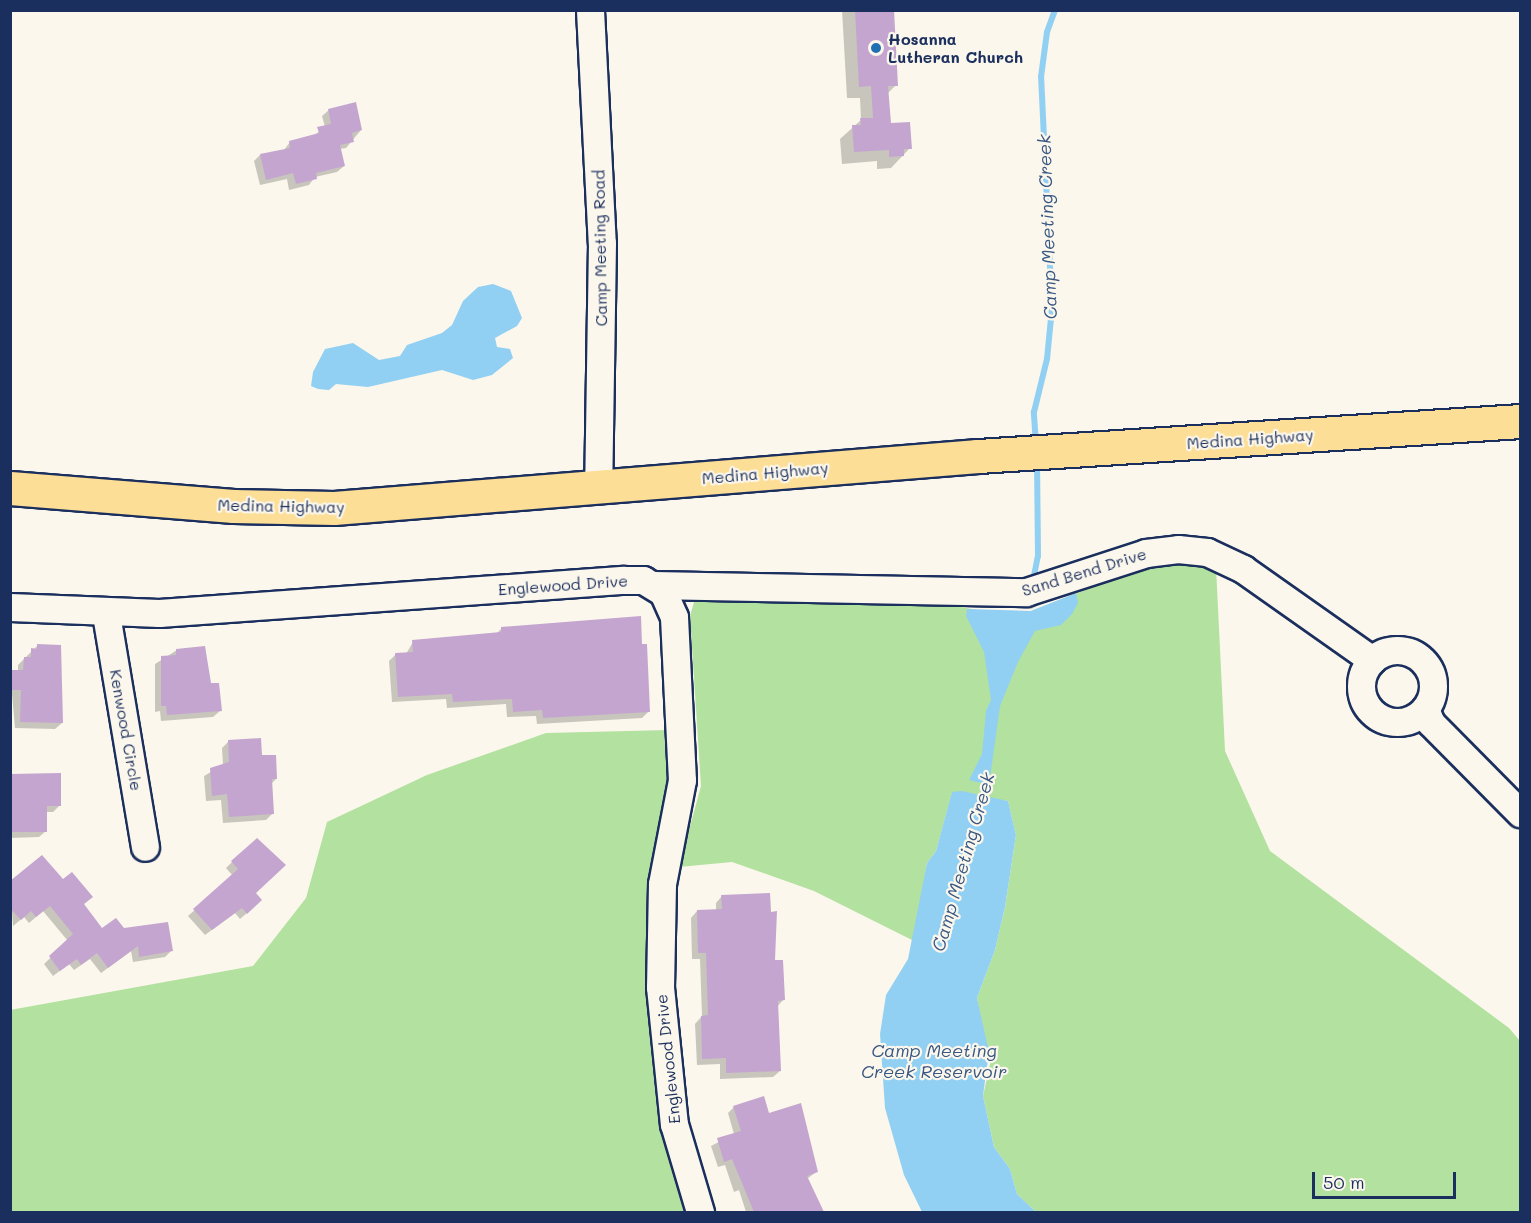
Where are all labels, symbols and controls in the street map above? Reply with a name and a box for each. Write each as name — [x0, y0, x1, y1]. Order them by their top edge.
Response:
place label: Hosanna Lutheran Church — [888, 29, 1023, 67]
marker: Hosanna Lutheran Church — [869, 41, 883, 55]
water label: Camp Meeting Creek — [1033, 134, 1061, 320]
street label: Camp Meeting Road — [589, 169, 611, 327]
street label: Medina Highway — [1186, 425, 1314, 453]
street label: Medina Highway — [701, 458, 829, 488]
street label: Medina Highway — [217, 495, 345, 517]
street label: Sand Bend Drive — [1019, 544, 1149, 600]
street label: Englewood Drive — [497, 571, 629, 599]
street label: Kenwood Circle — [106, 668, 146, 792]
water label: Camp Meeting Creek — [927, 770, 999, 954]
street label: Englewood Drive — [652, 993, 684, 1125]
water label: Camp Meeting Creek Reservoir — [861, 1040, 1007, 1082]
scale bar — [1315, 1160, 1459, 1198]
text: 50 m — [1323, 1170, 1365, 1194]

